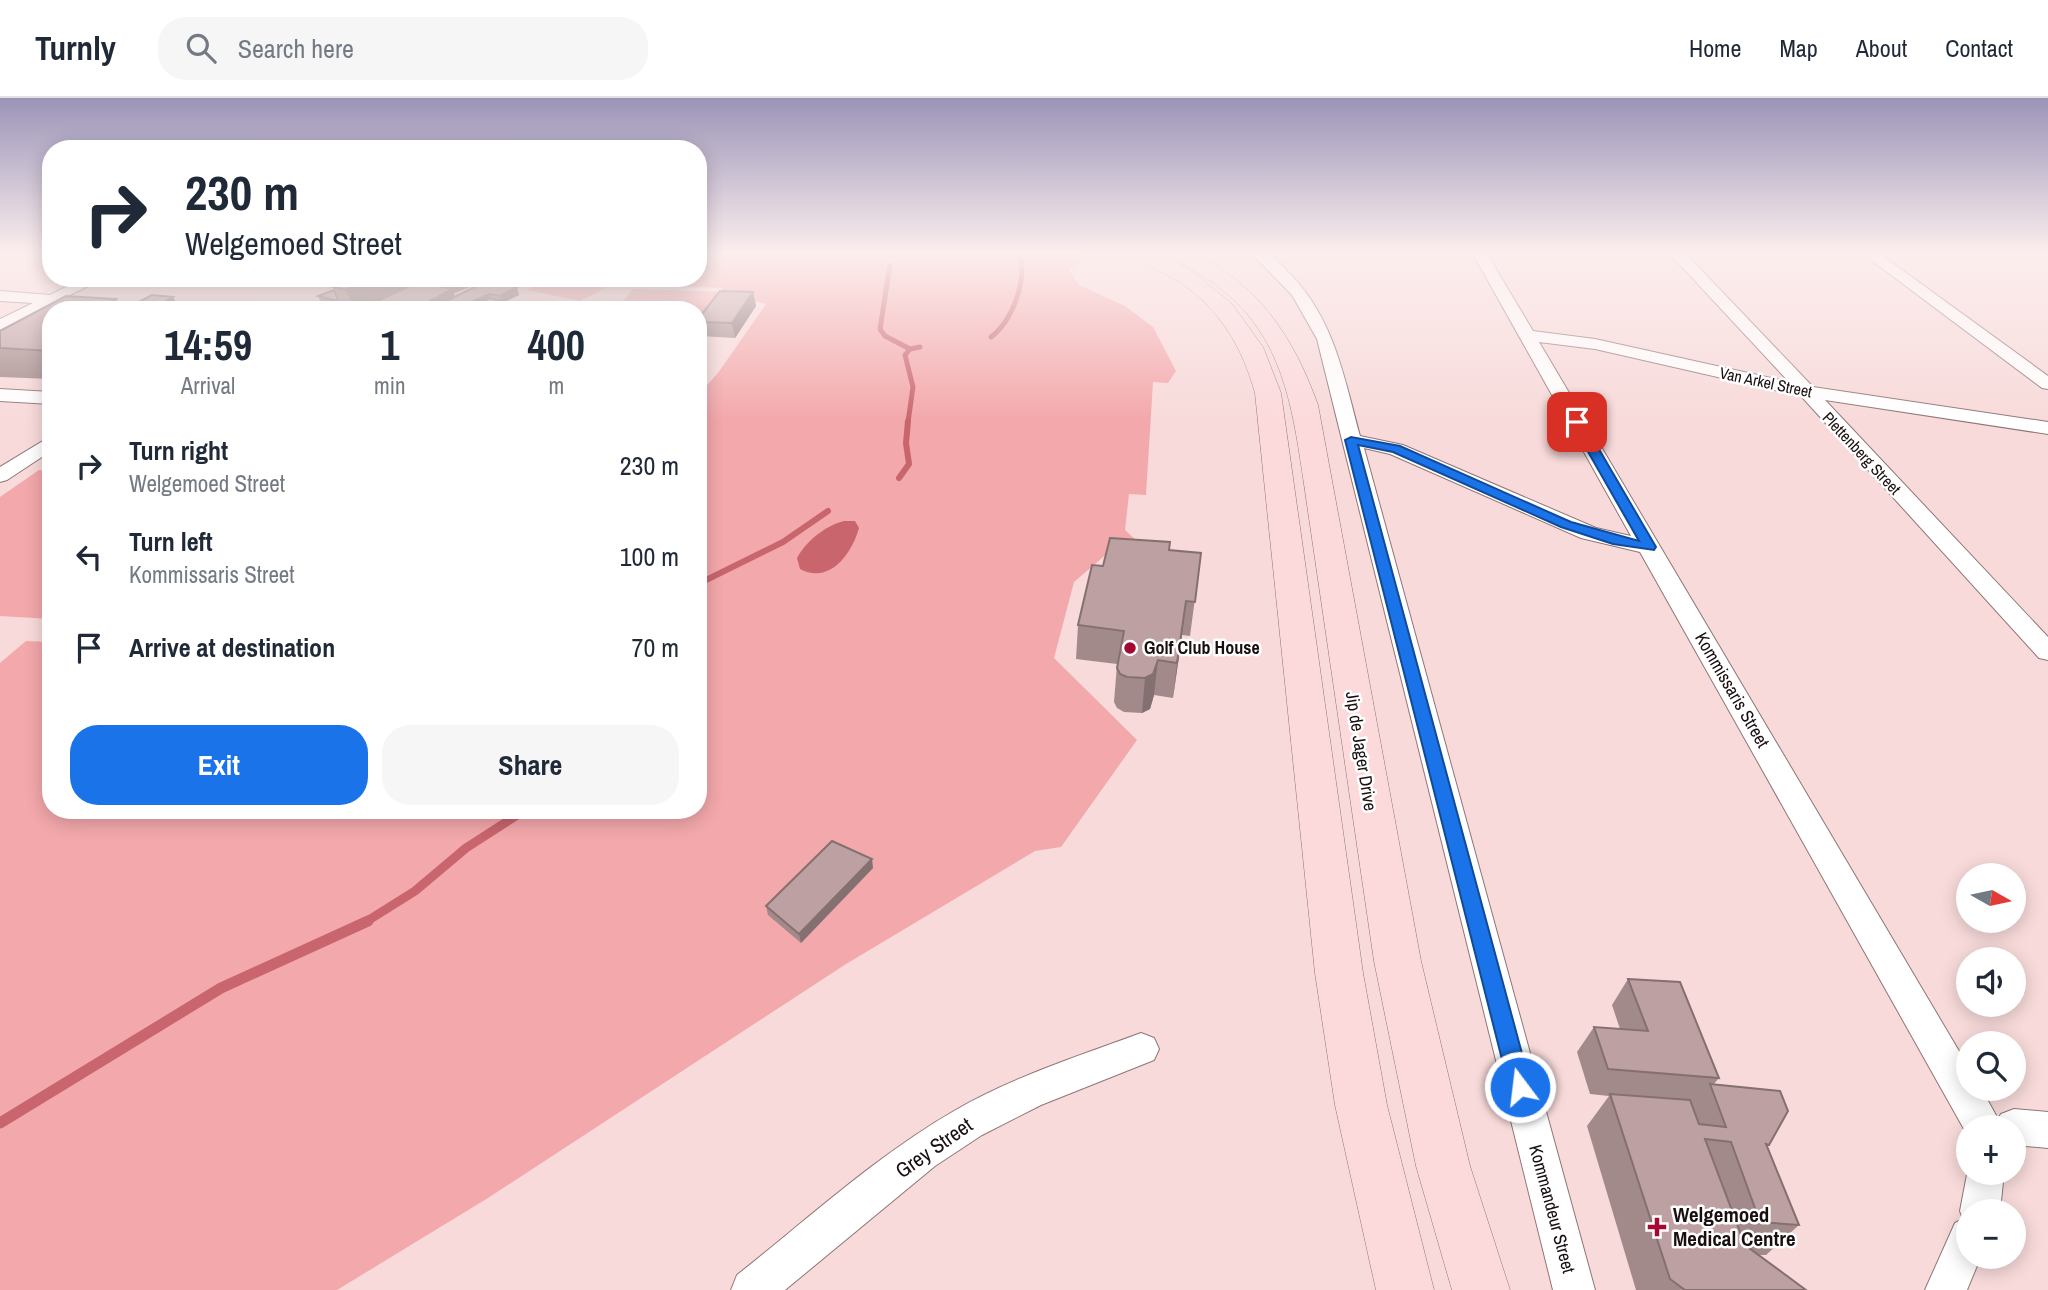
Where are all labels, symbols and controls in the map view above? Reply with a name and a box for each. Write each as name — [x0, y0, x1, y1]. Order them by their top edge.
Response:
search box — [158, 17, 648, 80]
text: Turnly — [35, 26, 116, 70]
icon: search — [182, 29, 220, 67]
text: Search here — [238, 31, 354, 66]
text: Home — [1689, 32, 1741, 64]
text: Map — [1779, 32, 1818, 64]
text: About — [1856, 32, 1907, 64]
text: Contact — [1945, 32, 2013, 64]
text: 230 m — [185, 159, 299, 225]
icon: right — [70, 168, 161, 259]
text: Welgemoed Street — [185, 222, 402, 265]
text: 14:59 — [164, 317, 252, 373]
text: 1 — [380, 317, 399, 373]
text: 400 — [528, 317, 585, 373]
street label: Van Arkel Street — [1718, 361, 1815, 403]
text: Arrival — [181, 370, 235, 401]
text: min — [374, 370, 406, 401]
text: m — [548, 370, 564, 401]
pin — [1547, 392, 1607, 452]
icon: arrive — [1558, 403, 1596, 441]
street label: Plettenberg Street — [1818, 407, 1906, 499]
text: Turn right — [129, 433, 228, 468]
icon: right — [70, 447, 108, 485]
text: 230 m — [620, 448, 679, 483]
text: Welgemoed Street — [129, 468, 285, 499]
text: Turn left — [129, 524, 213, 559]
icon: left — [70, 538, 108, 576]
text: 100 m — [620, 539, 679, 574]
text: Kommissaris Street — [129, 559, 295, 590]
street label: Kommissaris Street — [1689, 627, 1776, 752]
icon: arrive — [70, 629, 108, 667]
text: Arrive at destination — [129, 630, 335, 665]
text: 70 m — [632, 630, 679, 665]
place label: Golf Club House — [1144, 635, 1260, 660]
marker: Golf Club House — [1122, 640, 1138, 656]
street label: Jip de Jager Drive — [1340, 689, 1383, 812]
button: Exit — [70, 725, 368, 805]
button: Share — [382, 725, 679, 805]
north arrow — [1956, 863, 2026, 933]
map controls — [1956, 863, 2026, 1269]
button: sound — [1956, 947, 2026, 1017]
button: search — [1956, 1031, 2026, 1101]
position arrow — [1483, 1050, 1557, 1124]
street label: Grey Street — [889, 1110, 978, 1185]
button: + — [1956, 1115, 2026, 1185]
street label: Kommandeur Street — [1523, 1142, 1582, 1276]
button: − — [1956, 1199, 2026, 1269]
place label: Welgemoed Medical Centre — [1673, 1200, 1796, 1253]
marker: Welgemoed Medical Centre — [1647, 1217, 1667, 1237]

